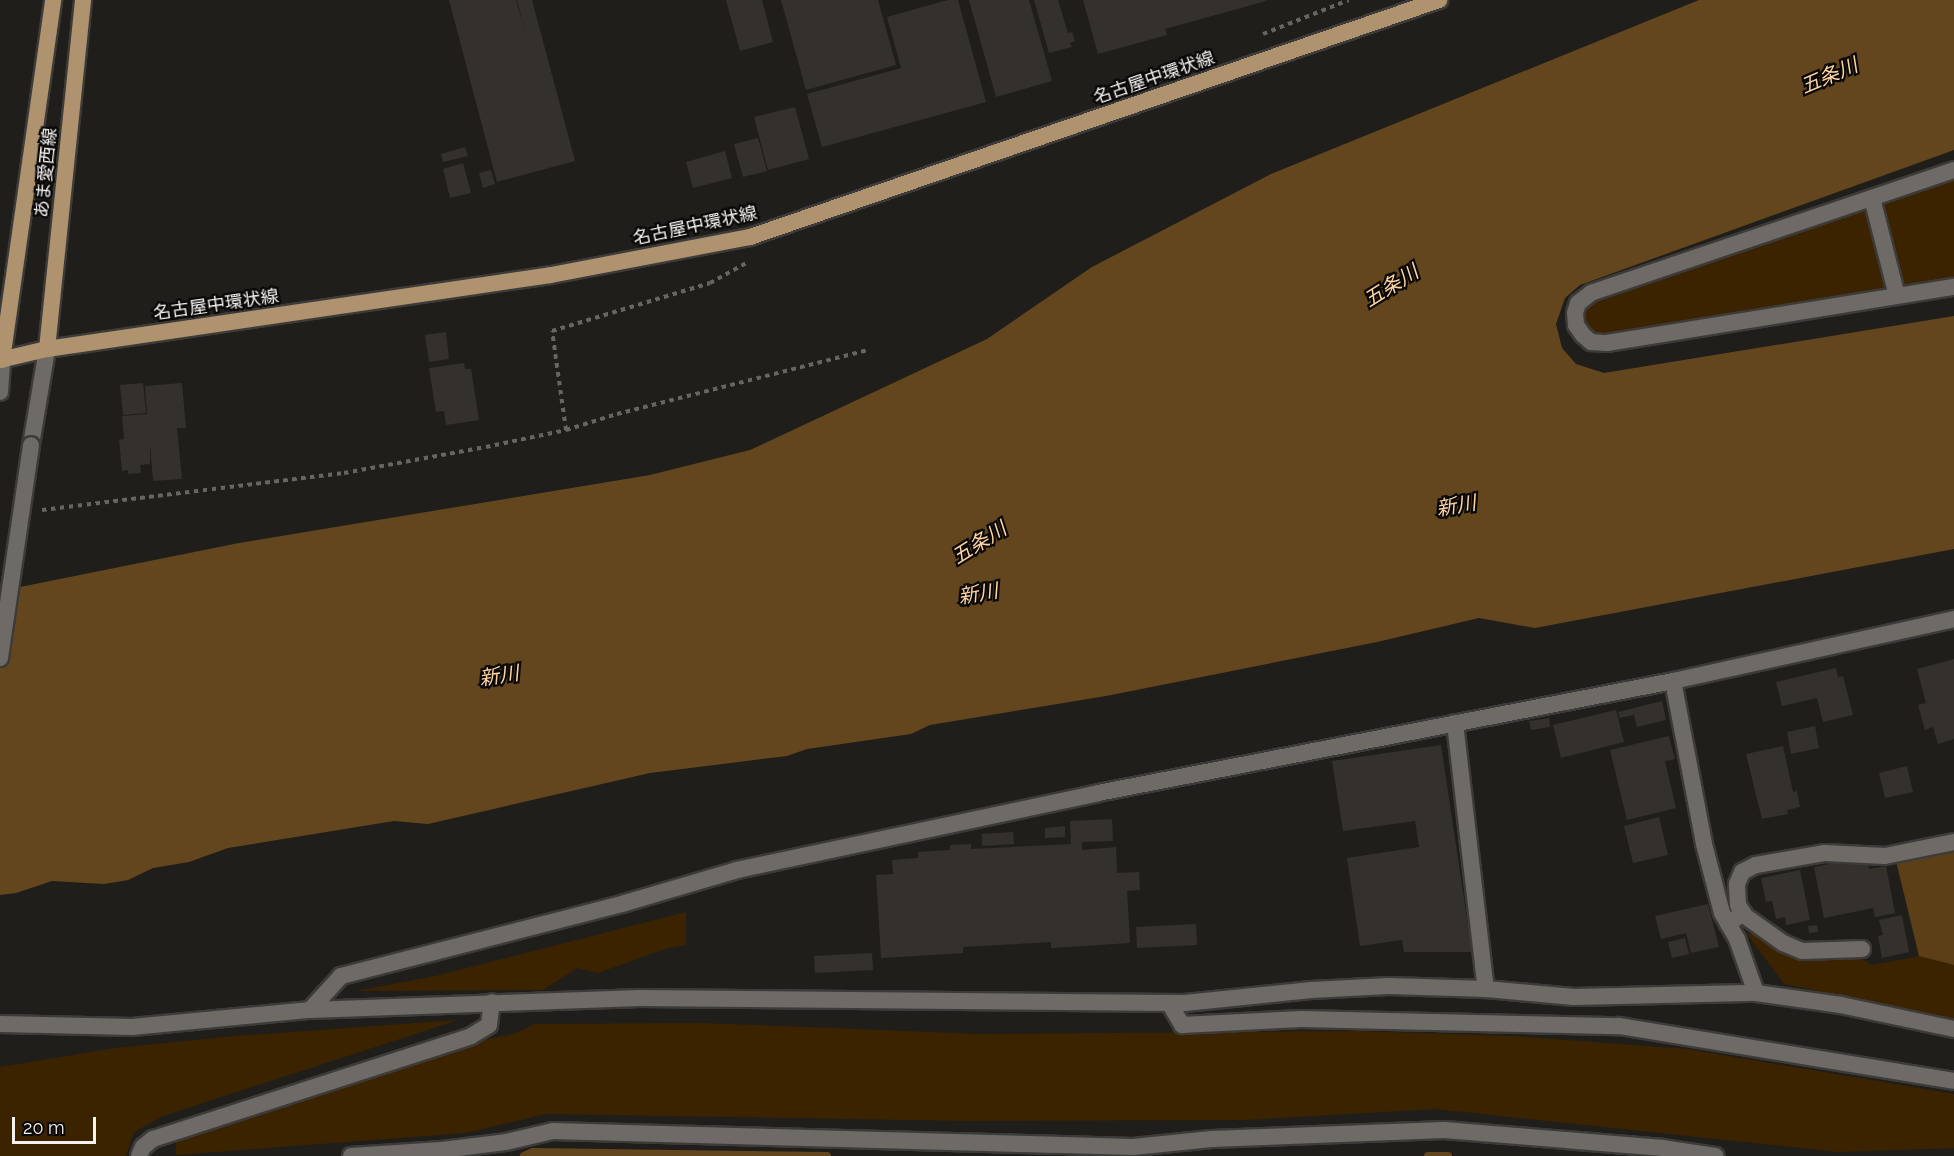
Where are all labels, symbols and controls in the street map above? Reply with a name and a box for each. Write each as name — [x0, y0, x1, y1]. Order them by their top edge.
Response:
street label: 名古屋中環状線 — [1091, 47, 1217, 109]
water label: 五条川 — [1797, 53, 1861, 99]
street label: あま愛西線 — [31, 127, 61, 219]
street label: 名古屋中環状線 — [631, 202, 759, 250]
water label: 五条川 — [1359, 260, 1423, 312]
street label: 名古屋中環状線 — [152, 286, 280, 324]
water label: 新川 — [1434, 491, 1478, 521]
water label: 五条川 — [947, 517, 1011, 569]
water label: 新川 — [956, 579, 1000, 609]
water label: 新川 — [477, 661, 521, 691]
scale bar — [15, 1105, 99, 1143]
text: 20 m — [23, 1117, 65, 1138]

